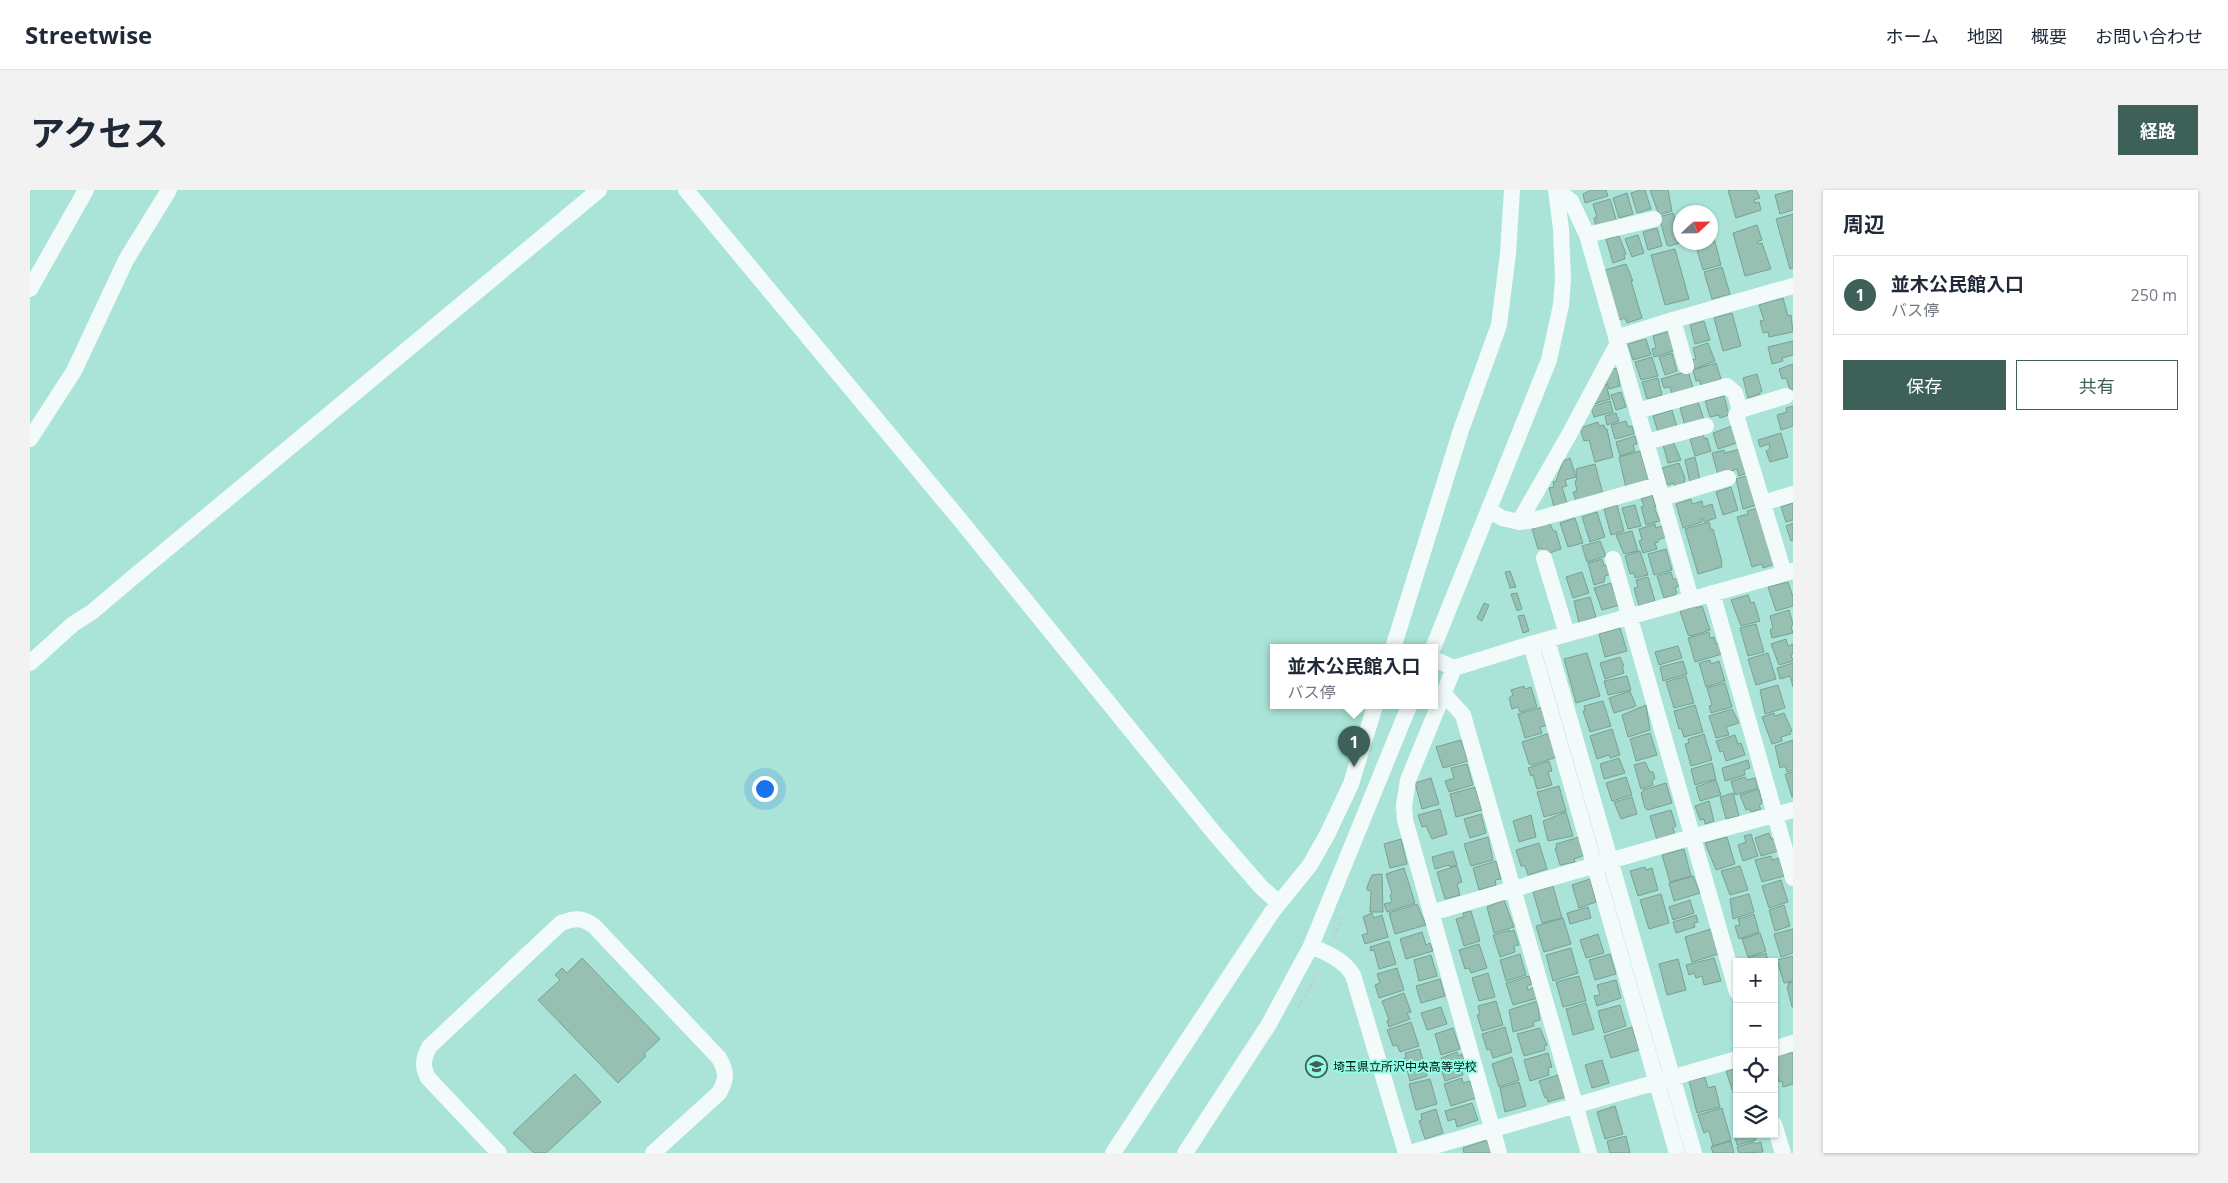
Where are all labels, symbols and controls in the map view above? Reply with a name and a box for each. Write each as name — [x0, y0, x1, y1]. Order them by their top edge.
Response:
text: Streetwise — [25, 18, 152, 51]
text: ホーム — [1886, 24, 1939, 48]
text: 地図 — [1967, 24, 2003, 48]
text: 概要 — [2031, 24, 2067, 48]
text: お問い合わせ — [2095, 24, 2203, 48]
button: 経路 — [2118, 105, 2198, 155]
text: アクセス — [30, 109, 168, 156]
north arrow — [1673, 205, 1718, 250]
text: 周辺 — [1843, 210, 1885, 238]
text: 並木公民館入口 — [1891, 271, 2024, 297]
text: 1 — [1855, 284, 1865, 306]
text: 250 m — [2131, 284, 2177, 306]
text: バス停 — [1891, 299, 1939, 321]
button: 保存 — [1843, 360, 2006, 410]
button: 共有 — [2016, 360, 2178, 410]
popup — [1270, 644, 1438, 709]
text: 並木公民館入口 — [1287, 653, 1421, 679]
text: バス停 — [1287, 681, 1336, 703]
pin: 1 — [1338, 726, 1370, 767]
your location — [752, 776, 778, 802]
map controls — [1733, 958, 1778, 1138]
button: + — [1733, 958, 1778, 1003]
button: − — [1733, 1003, 1778, 1048]
button: locate — [1733, 1048, 1778, 1093]
school or university icon: 埼玉県立所沢中央高等学校 — [1305, 1055, 1329, 1079]
place label: 埼玉県立所沢中央高等学校 — [1333, 1058, 1477, 1075]
button: layers — [1733, 1093, 1778, 1138]

